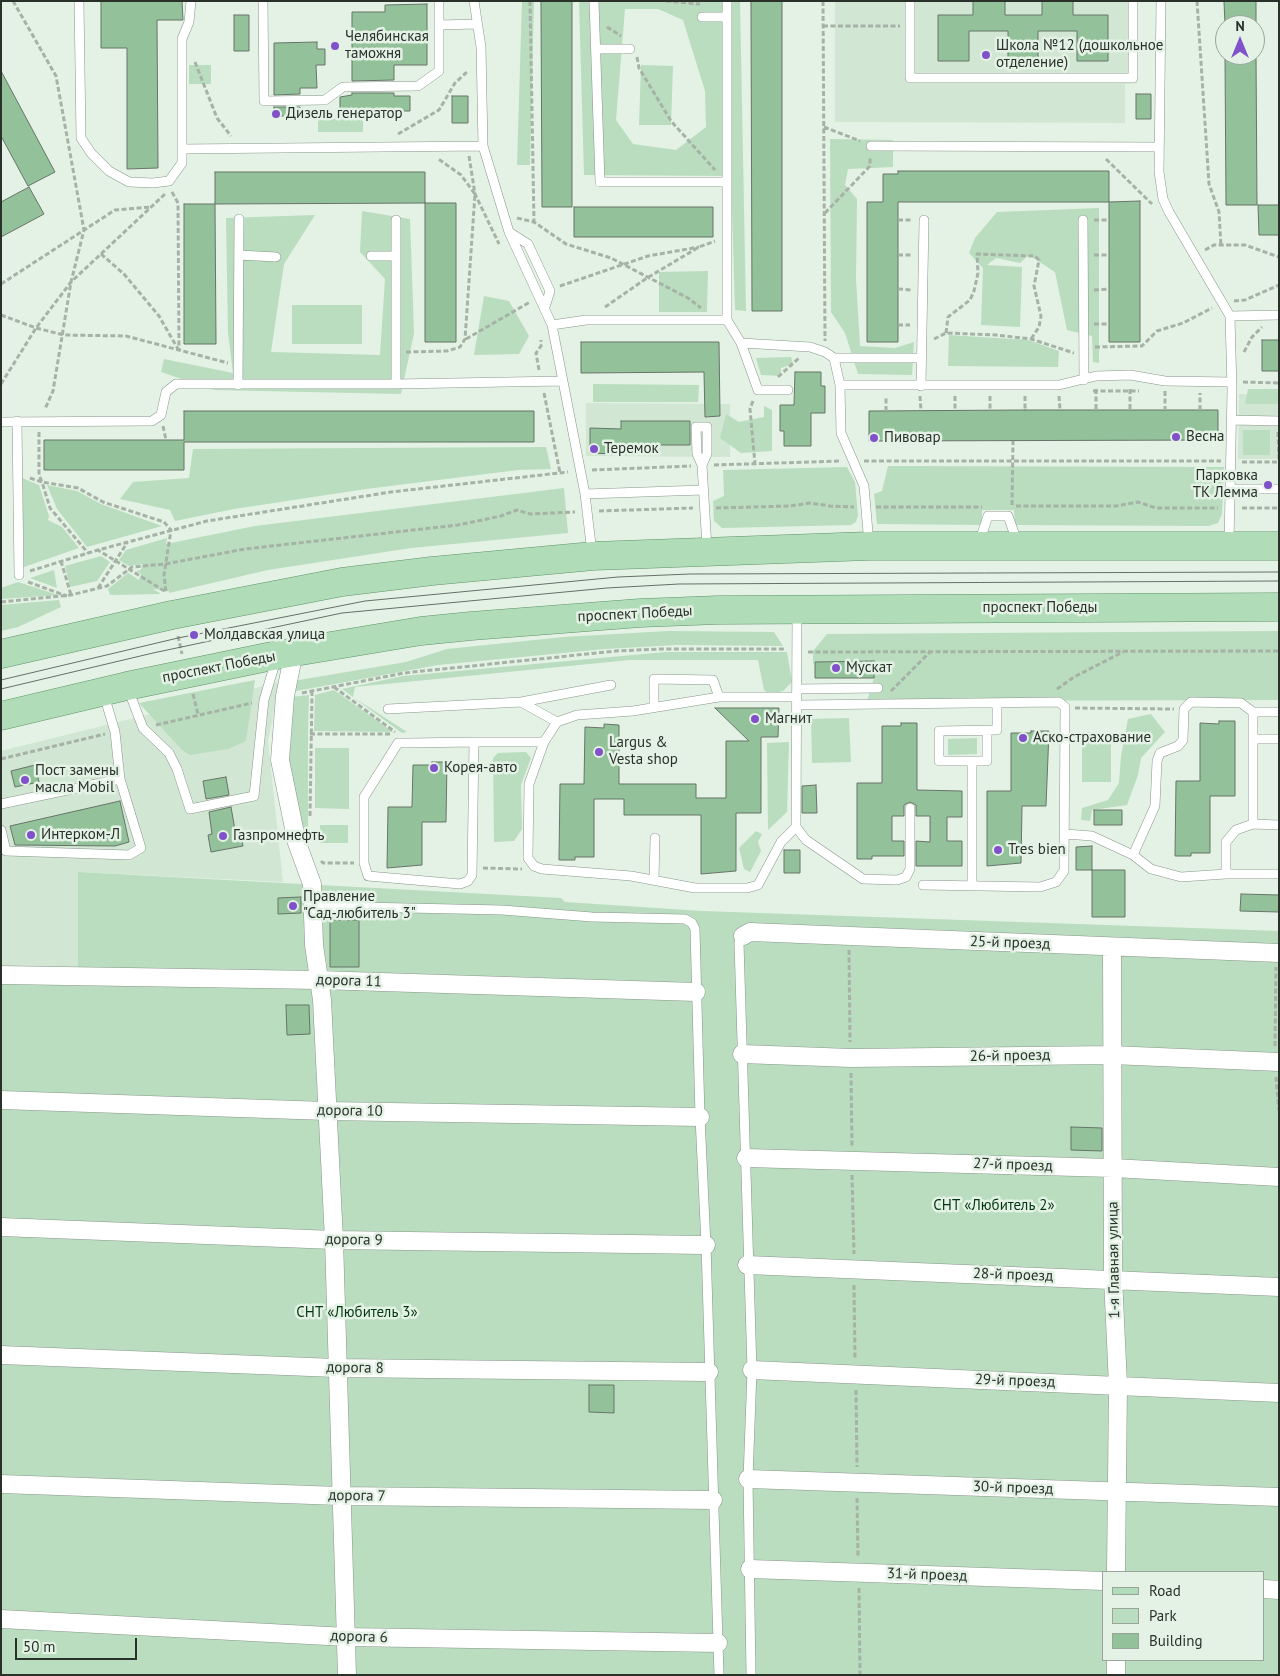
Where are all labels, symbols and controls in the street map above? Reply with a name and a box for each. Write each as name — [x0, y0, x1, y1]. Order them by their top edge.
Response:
north arrow — [1215, 15, 1265, 65]
text: N — [1235, 17, 1245, 35]
place label: Челябинская таможня — [345, 28, 429, 63]
place label: Школа №12 (дошкольное отделение) — [996, 37, 1163, 72]
marker: Челябинская таможня — [329, 40, 341, 52]
marker: Школа №12 (дошкольное отделение) — [980, 49, 992, 61]
place label: Дизель генератор — [286, 105, 403, 123]
marker: Дизель генератор — [270, 108, 282, 120]
place label: Весна — [1186, 428, 1225, 446]
place label: Пивовар — [884, 429, 941, 447]
marker: Весна — [1170, 431, 1182, 443]
marker: Пивовар — [868, 432, 880, 444]
place label: Теремок — [604, 440, 659, 458]
marker: Теремок — [588, 443, 600, 455]
place label: Парковка ТК Лемма — [1193, 467, 1258, 502]
marker: Парковка ТК Лемма — [1262, 479, 1274, 491]
street label: проспект Победы — [982, 599, 1098, 617]
street label: проспект Победы — [577, 602, 693, 626]
place label: Молдавская улица — [204, 626, 325, 644]
marker: Молдавская улица — [188, 629, 200, 641]
street label: проспект Победы — [161, 647, 277, 687]
place label: Мускат — [846, 659, 892, 677]
marker: Мускат — [830, 662, 842, 674]
place label: Магнит — [765, 710, 812, 728]
marker: Магнит — [749, 713, 761, 725]
place label: Аско-страхование — [1033, 729, 1151, 747]
marker: Аско-страхование — [1017, 732, 1029, 744]
place label: Largus & Vesta shop — [609, 734, 678, 769]
marker: Largus & Vesta shop — [593, 746, 605, 758]
place label: Корея-авто — [444, 759, 517, 777]
place label: Пост замены масла Mobil — [35, 762, 119, 797]
marker: Корея-авто — [428, 762, 440, 774]
marker: Пост замены масла Mobil — [19, 774, 31, 786]
place label: Интерком-Л — [41, 826, 120, 844]
place label: Газпромнефть — [233, 827, 324, 845]
marker: Интерком-Л — [25, 829, 37, 841]
marker: Газпромнефть — [217, 830, 229, 842]
place label: Tres bien — [1008, 841, 1066, 859]
marker: Tres bien — [992, 844, 1004, 856]
place label: Правление "Сад-любитель 3" — [303, 888, 416, 923]
marker: Правление "Сад-любитель 3" — [287, 900, 299, 912]
street label: 25-й проезд — [969, 933, 1051, 953]
street label: дорога 11 — [316, 971, 382, 991]
street label: 26-й проезд — [970, 1046, 1050, 1066]
street label: дорога 10 — [317, 1101, 383, 1121]
street label: 27-й проезд — [973, 1155, 1053, 1175]
park label: СНТ «Любитель 2» — [933, 1197, 1055, 1215]
street label: 1-я Главная улица — [1104, 1201, 1124, 1319]
street label: дорога 9 — [325, 1230, 383, 1250]
street label: 28-й проезд — [972, 1265, 1054, 1285]
park label: СНТ «Любитель 3» — [296, 1304, 418, 1322]
street label: дорога 8 — [326, 1358, 384, 1378]
street label: 29-й проезд — [974, 1371, 1056, 1391]
street label: 30-й проезд — [972, 1478, 1054, 1498]
street label: дорога 7 — [328, 1486, 386, 1506]
street label: 31-й проезд — [886, 1565, 968, 1585]
legend — [1102, 1571, 1265, 1661]
text: Road — [1149, 1581, 1181, 1600]
text: Park — [1149, 1606, 1177, 1625]
street label: дорога 6 — [330, 1627, 388, 1647]
scale bar — [18, 1628, 140, 1660]
text: Building — [1149, 1631, 1203, 1650]
text: 50 m — [23, 1637, 56, 1656]

